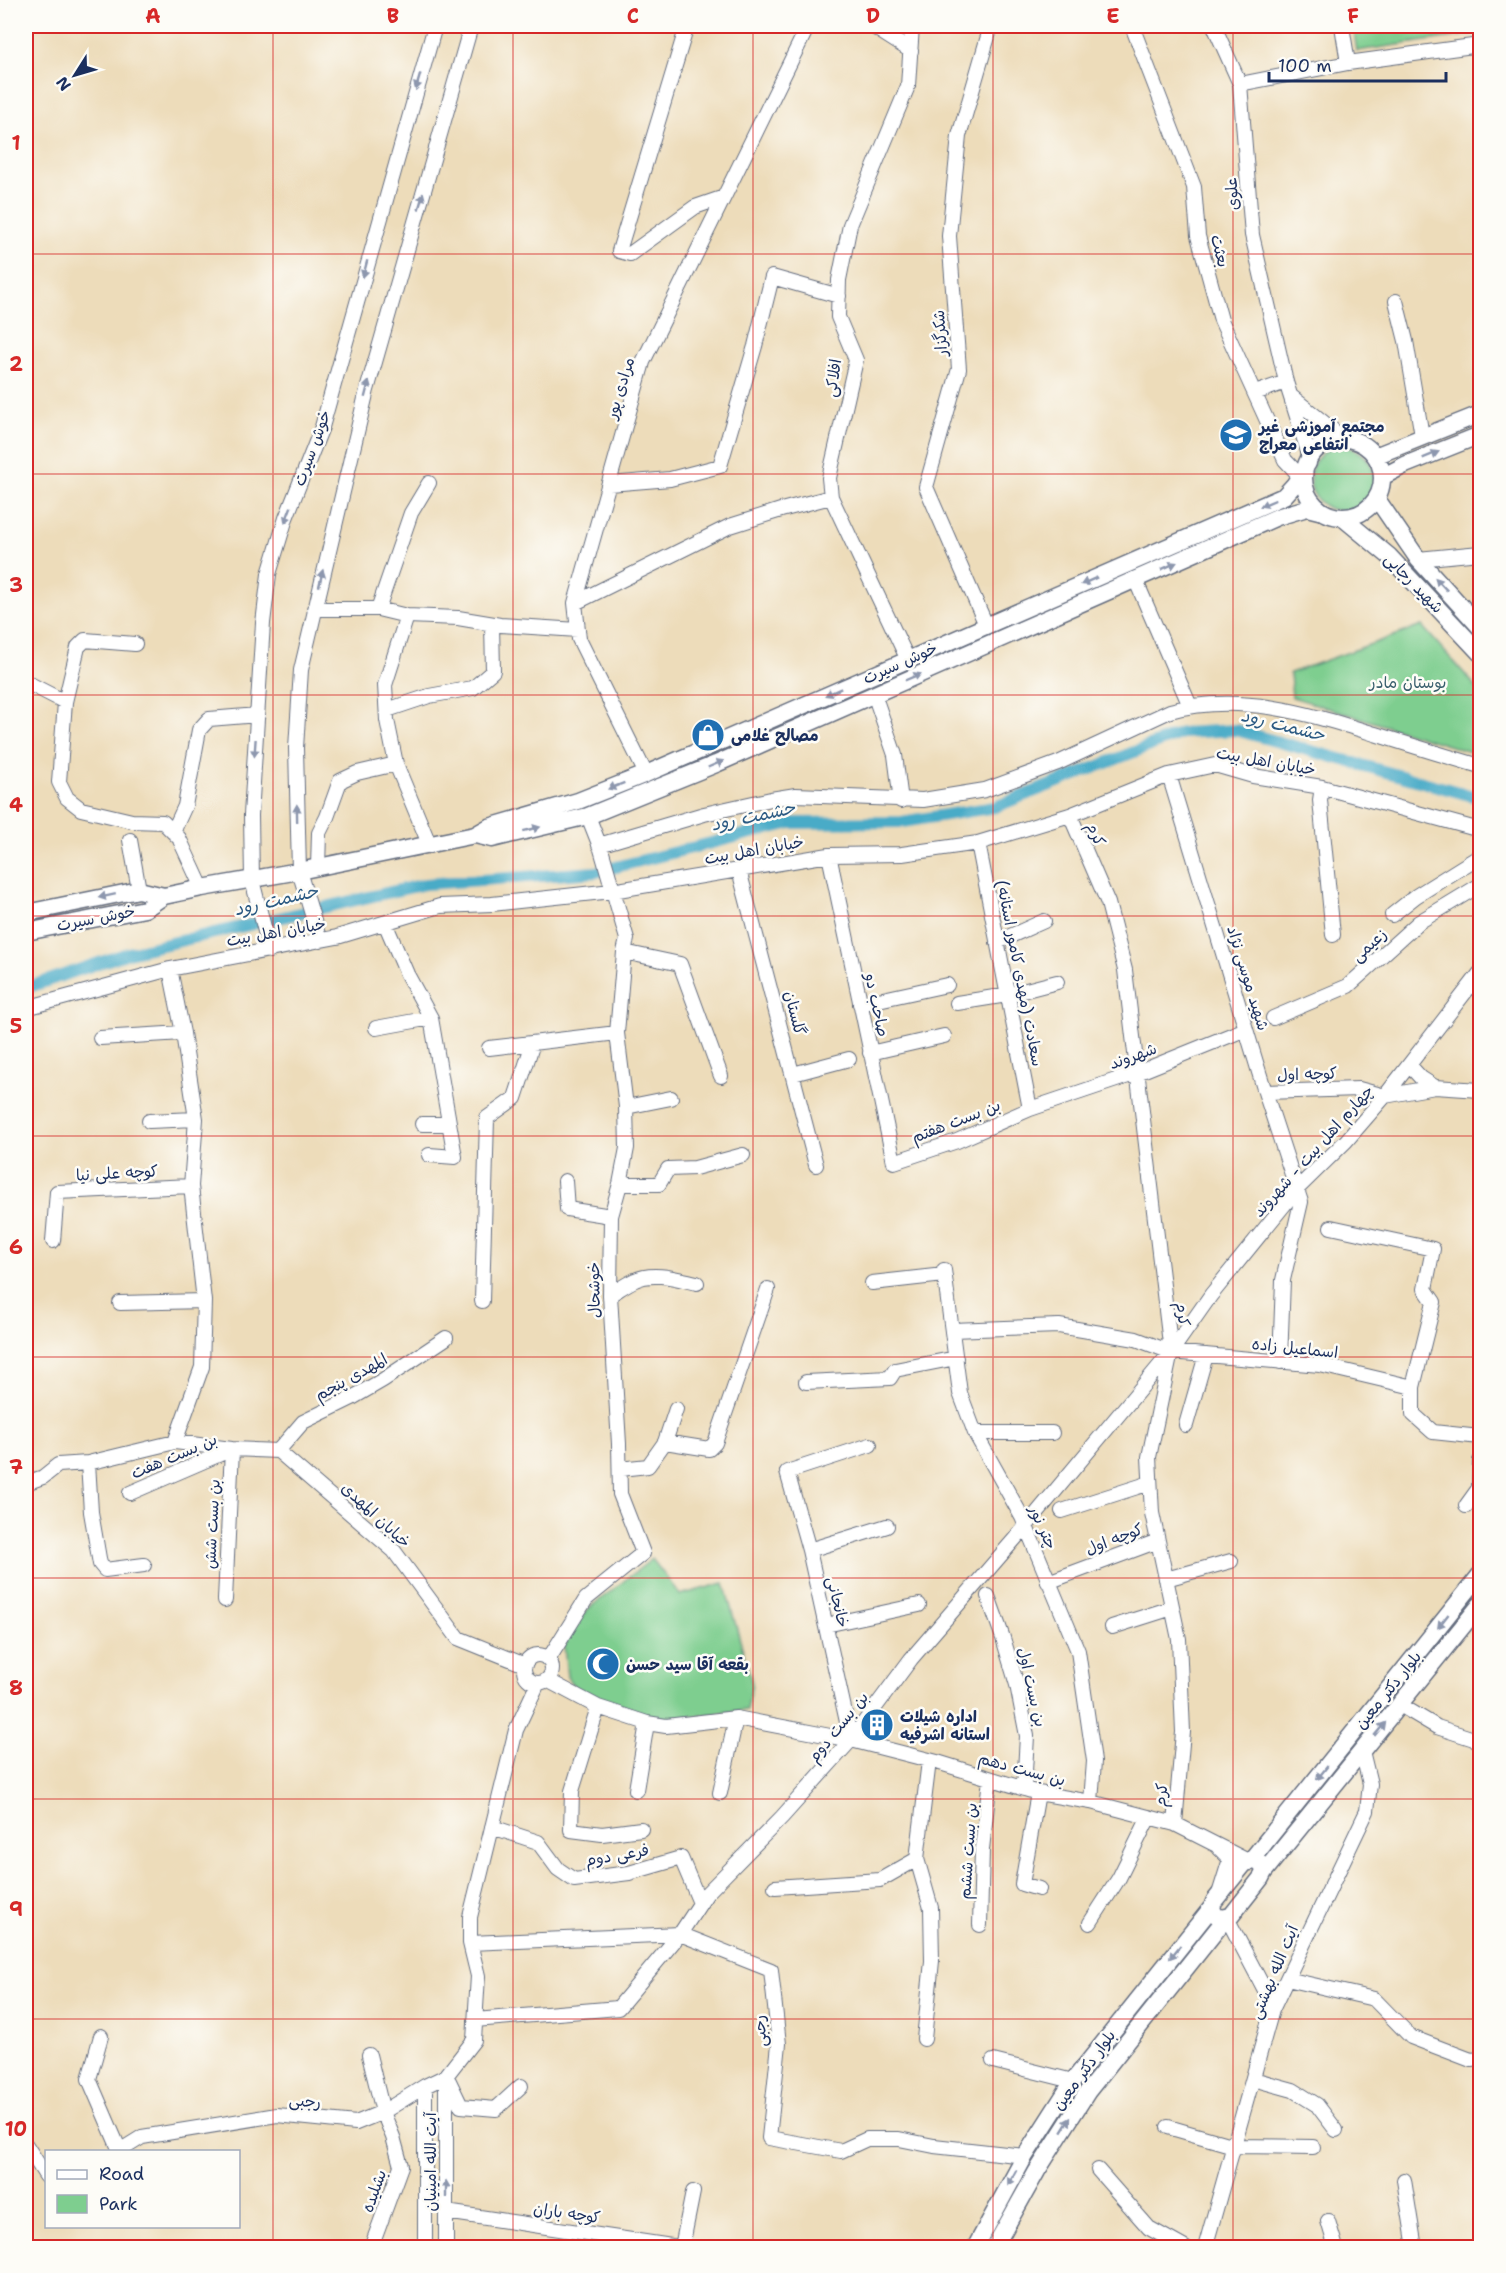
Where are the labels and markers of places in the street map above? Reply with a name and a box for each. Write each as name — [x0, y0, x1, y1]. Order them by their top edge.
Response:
place label: مجتمع آموزشی غیر انتفاعی معراج — [1257, 416, 1385, 455]
school or university icon: مجتمع آموزشی غیر انتفاعی معراج — [1218, 417, 1254, 453]
shop icon: مصالح غلامی — [690, 717, 726, 753]
place label: مصالح غلامی — [731, 725, 819, 746]
mosque icon: بقعه آقا سید حسن — [585, 1646, 621, 1682]
place label: بقعه آقا سید حسن — [626, 1654, 749, 1675]
place label: اداره شیلات استانه اشرفیه — [900, 1706, 990, 1745]
building icon: اداره شیلات استانه اشرفیه — [859, 1707, 895, 1743]

